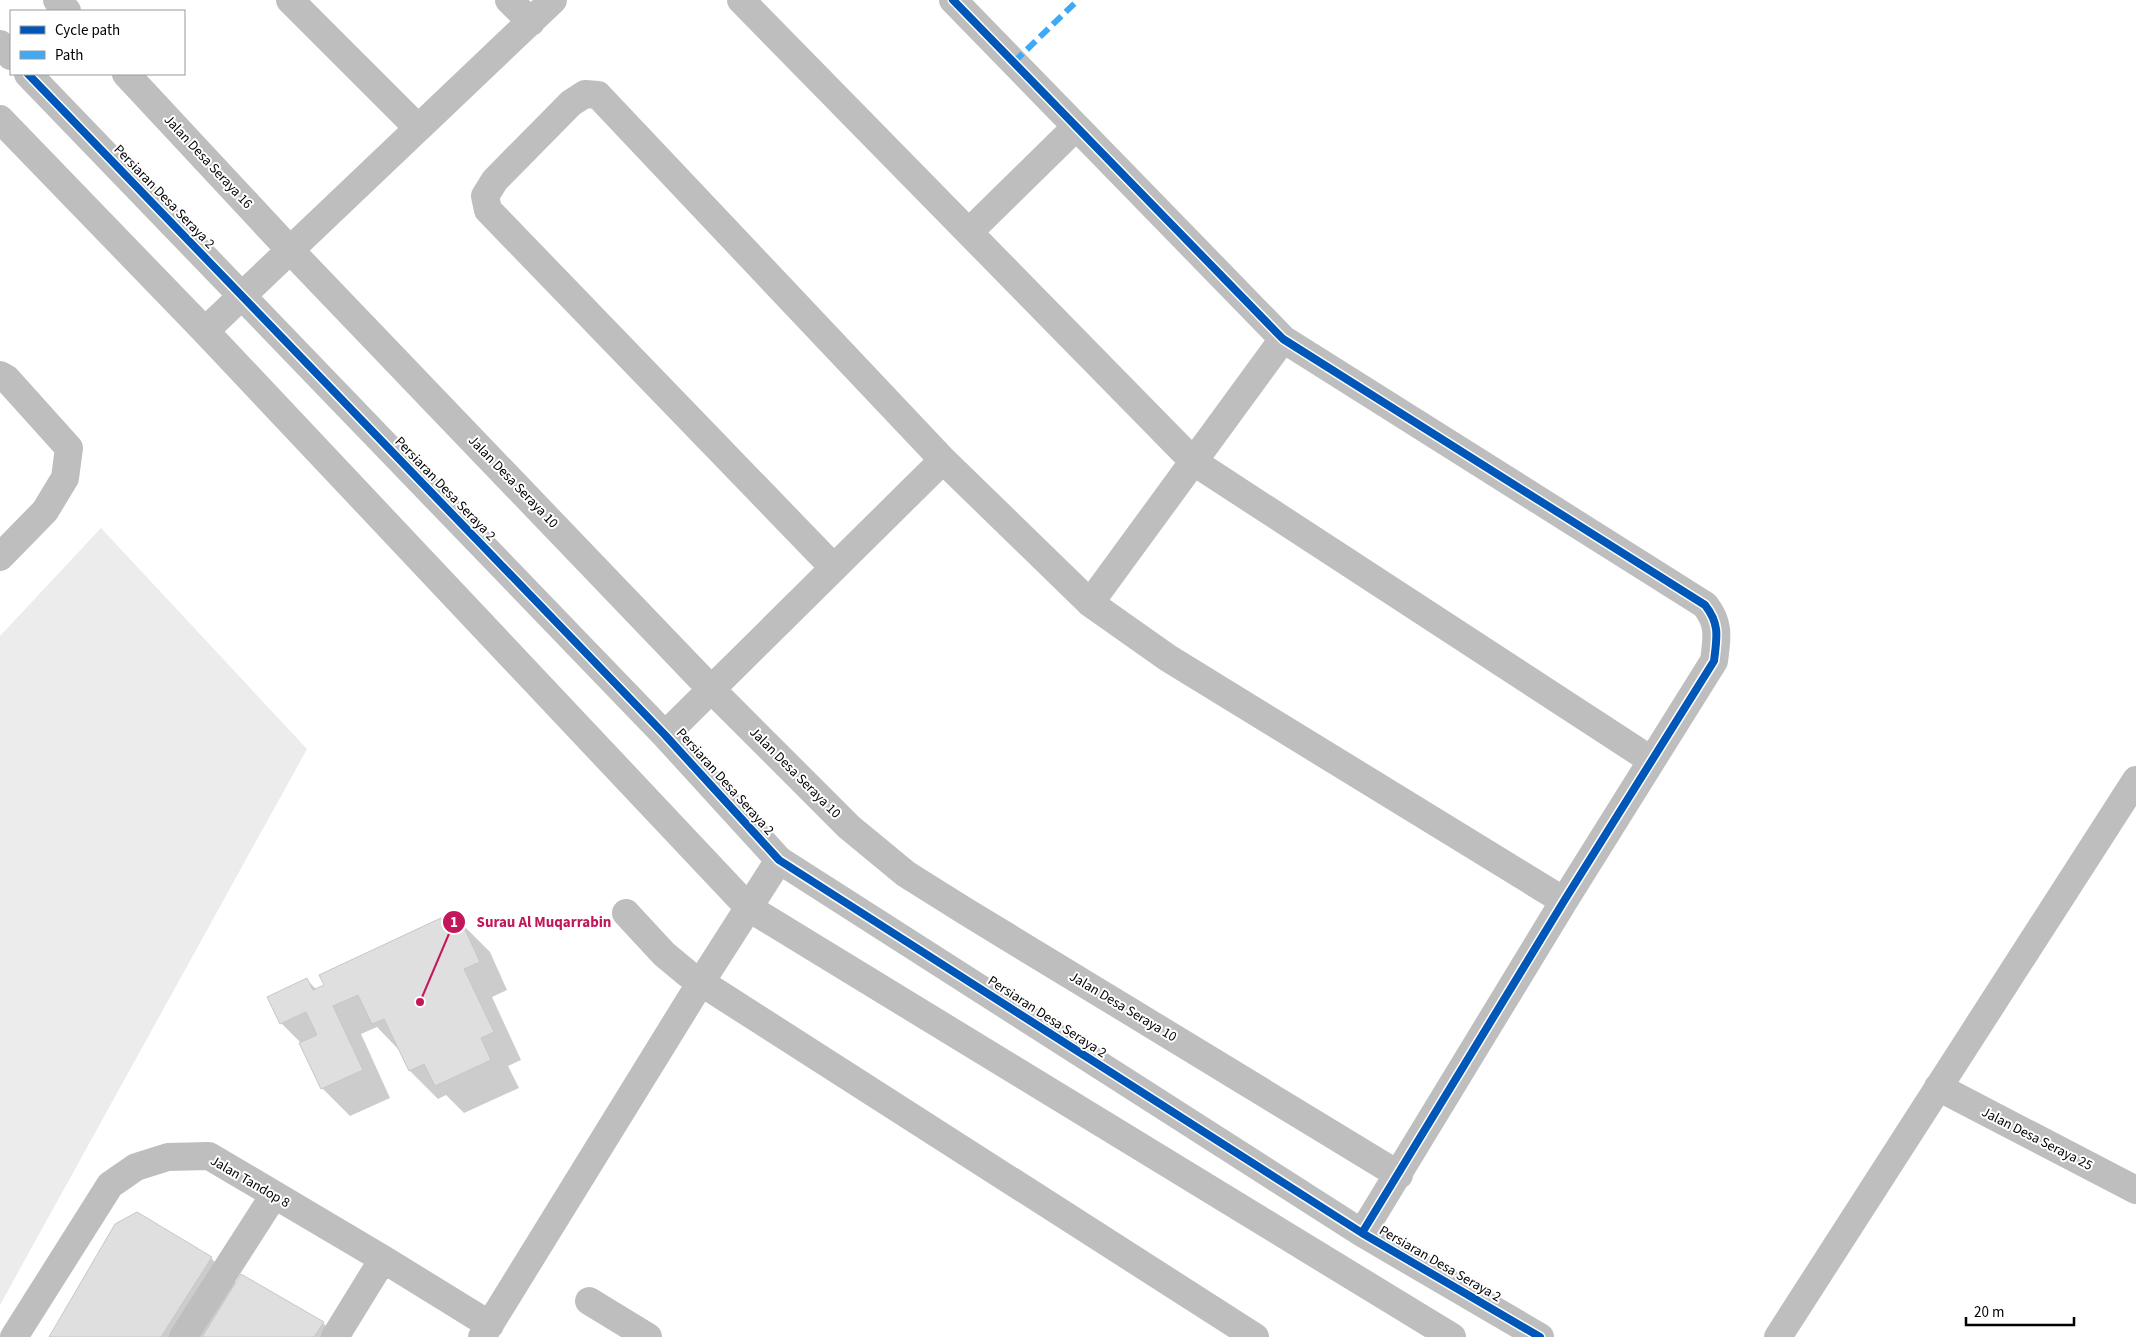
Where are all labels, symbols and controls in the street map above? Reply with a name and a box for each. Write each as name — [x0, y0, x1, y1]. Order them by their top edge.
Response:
legend — [10, 10, 185, 75]
text: Cycle path — [55, 20, 120, 41]
text: Path — [55, 45, 83, 66]
street label: Jalan Desa Seraya 16 — [159, 111, 257, 214]
street label: Persiaran Desa Seraya 2 — [109, 140, 219, 254]
street label: Jalan Desa Seraya 10 — [463, 431, 563, 533]
street label: Persiaran Desa Seraya 2 — [390, 432, 500, 546]
street label: Jalan Desa Seraya 10 — [745, 723, 845, 823]
street label: Persiaran Desa Seraya 2 — [671, 724, 779, 840]
callout: Surau Al Muqarrabin — [441, 907, 621, 937]
text: 1 — [450, 912, 458, 933]
text: Surau Al Muqarrabin — [477, 912, 611, 933]
street label: Jalan Desa Seraya 10 — [1065, 967, 1181, 1047]
street label: Persiaran Desa Seraya 2 — [984, 971, 1110, 1063]
street label: Jalan Desa Seraya 25 — [1978, 1102, 2096, 1176]
street label: Jalan Tandop 8 — [206, 1151, 294, 1213]
street label: Persiaran Desa Seraya 2 — [1375, 1221, 1505, 1307]
scale bar — [1966, 1294, 2074, 1326]
text: 20 m — [1974, 1302, 2004, 1323]

